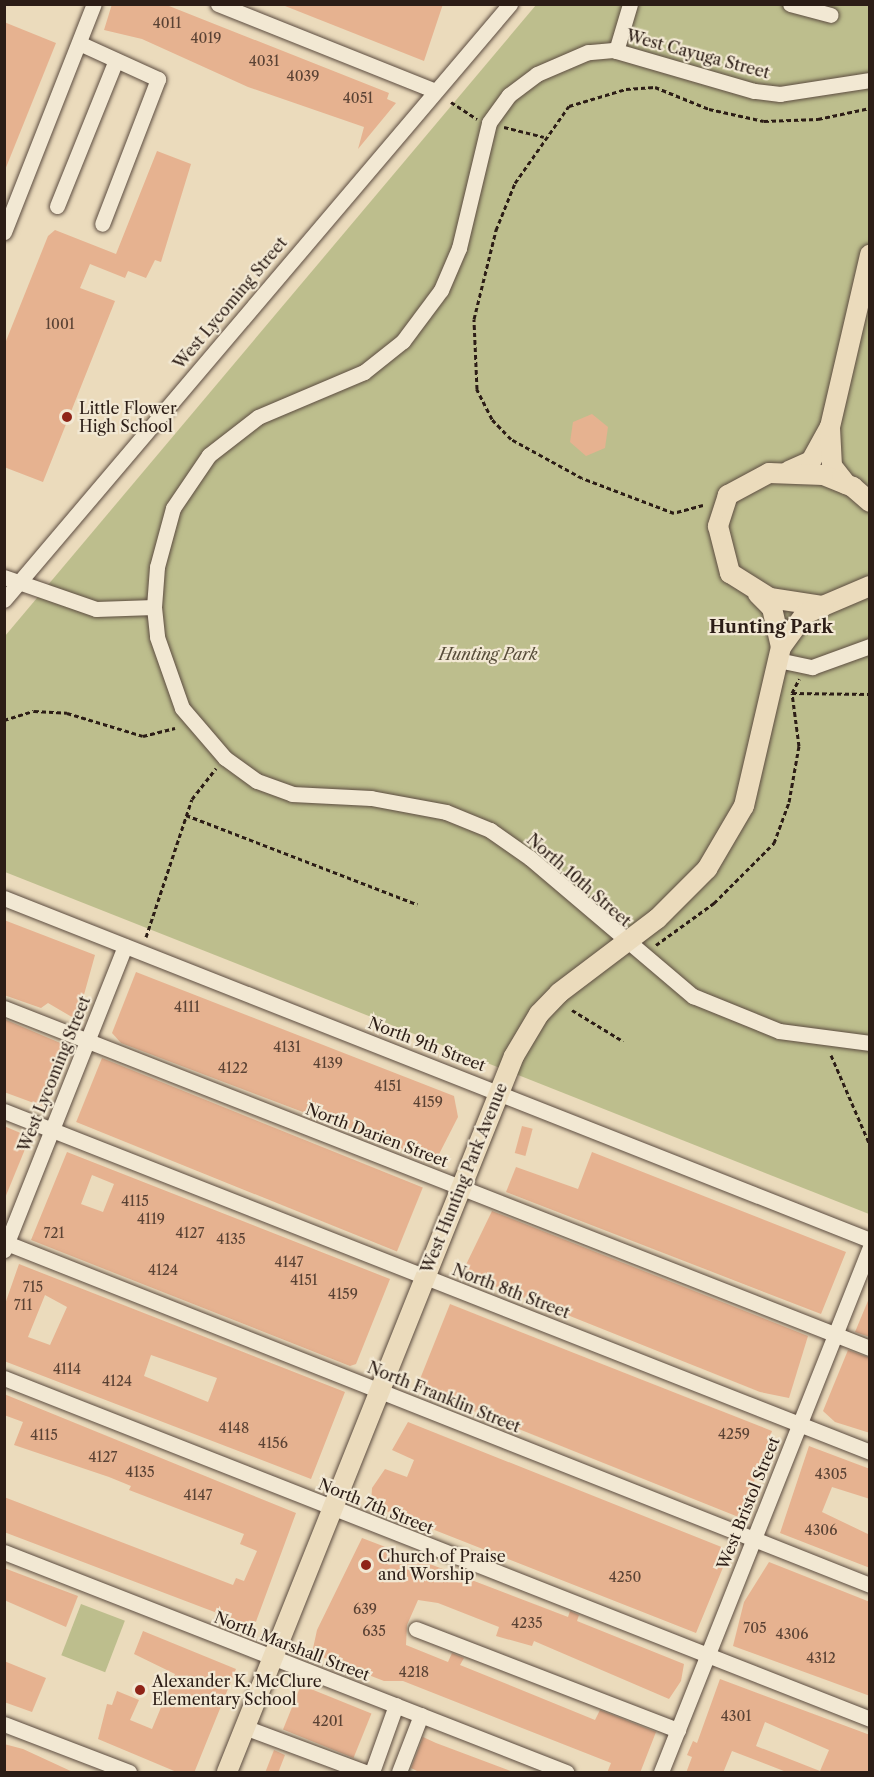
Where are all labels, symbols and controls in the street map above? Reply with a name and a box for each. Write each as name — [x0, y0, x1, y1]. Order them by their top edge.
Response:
house number: 4011 — [153, 15, 181, 31]
street label: West Cayuga Street — [624, 26, 772, 82]
house number: 4019 — [190, 30, 222, 46]
house number: 4031 — [249, 53, 279, 69]
house number: 4039 — [287, 68, 319, 84]
house number: 4051 — [343, 90, 373, 106]
street label: West Lycoming Street — [169, 233, 291, 373]
house number: 1001 — [45, 316, 75, 332]
place label: Little Flower High School — [79, 398, 177, 436]
marker: Little Flower High School — [60, 410, 74, 424]
district label: Hunting Park — [709, 616, 833, 638]
park label: Hunting Park — [439, 644, 537, 664]
street label: North 10th Street — [523, 830, 635, 930]
street label: West Lycoming Street — [14, 993, 94, 1155]
house number: 4111 — [174, 999, 200, 1015]
street label: North 9th Street — [366, 1013, 488, 1075]
house number: 4131 — [273, 1039, 301, 1055]
house number: 4139 — [313, 1055, 343, 1071]
house number: 4122 — [218, 1060, 248, 1076]
house number: 4151 — [374, 1078, 402, 1094]
street label: West Hunting Park Avenue — [417, 1080, 511, 1276]
house number: 4159 — [413, 1094, 443, 1110]
street label: North Darien Street — [303, 1099, 451, 1171]
house number: 4115 — [121, 1193, 149, 1209]
house number: 4119 — [137, 1211, 165, 1227]
house number: 721 — [44, 1225, 64, 1241]
house number: 4127 — [176, 1225, 204, 1241]
house number: 4135 — [216, 1231, 246, 1247]
house number: 4147 — [275, 1254, 303, 1270]
street label: North 8th Street — [450, 1260, 572, 1322]
house number: 4124 — [148, 1262, 178, 1278]
house number: 4151 — [290, 1272, 318, 1288]
house number: 715 — [23, 1279, 43, 1295]
house number: 4159 — [328, 1286, 358, 1302]
house number: 711 — [14, 1297, 32, 1313]
street label: North Franklin Street — [365, 1358, 523, 1436]
house number: 4114 — [53, 1361, 81, 1377]
house number: 4124 — [102, 1373, 132, 1389]
house number: 4148 — [219, 1420, 249, 1436]
house number: 4259 — [718, 1426, 750, 1442]
house number: 4115 — [30, 1427, 58, 1443]
street label: West Bristol Street — [713, 1434, 783, 1572]
house number: 4156 — [258, 1435, 288, 1451]
house number: 4127 — [89, 1449, 117, 1465]
house number: 4135 — [125, 1464, 155, 1480]
house number: 4305 — [815, 1466, 847, 1482]
street label: North 7th Street — [316, 1474, 436, 1538]
house number: 4147 — [184, 1487, 212, 1503]
house number: 4306 — [805, 1522, 837, 1538]
place label: Church of Praise and Worship — [378, 1546, 506, 1584]
marker: Church of Praise and Worship — [359, 1558, 373, 1572]
house number: 4250 — [609, 1569, 641, 1585]
house number: 639 — [353, 1601, 377, 1617]
street label: North Marshall Street — [212, 1607, 372, 1685]
house number: 4235 — [511, 1615, 543, 1631]
house number: 705 — [743, 1620, 767, 1636]
house number: 635 — [362, 1623, 386, 1639]
house number: 4306 — [776, 1626, 808, 1642]
house number: 4312 — [806, 1650, 836, 1666]
house number: 4218 — [399, 1664, 429, 1680]
place label: Alexander K. McClure Elementary School — [152, 1671, 322, 1709]
marker: Alexander K. McClure Elementary School — [133, 1683, 147, 1697]
house number: 4301 — [721, 1708, 751, 1724]
house number: 4201 — [313, 1713, 343, 1729]

